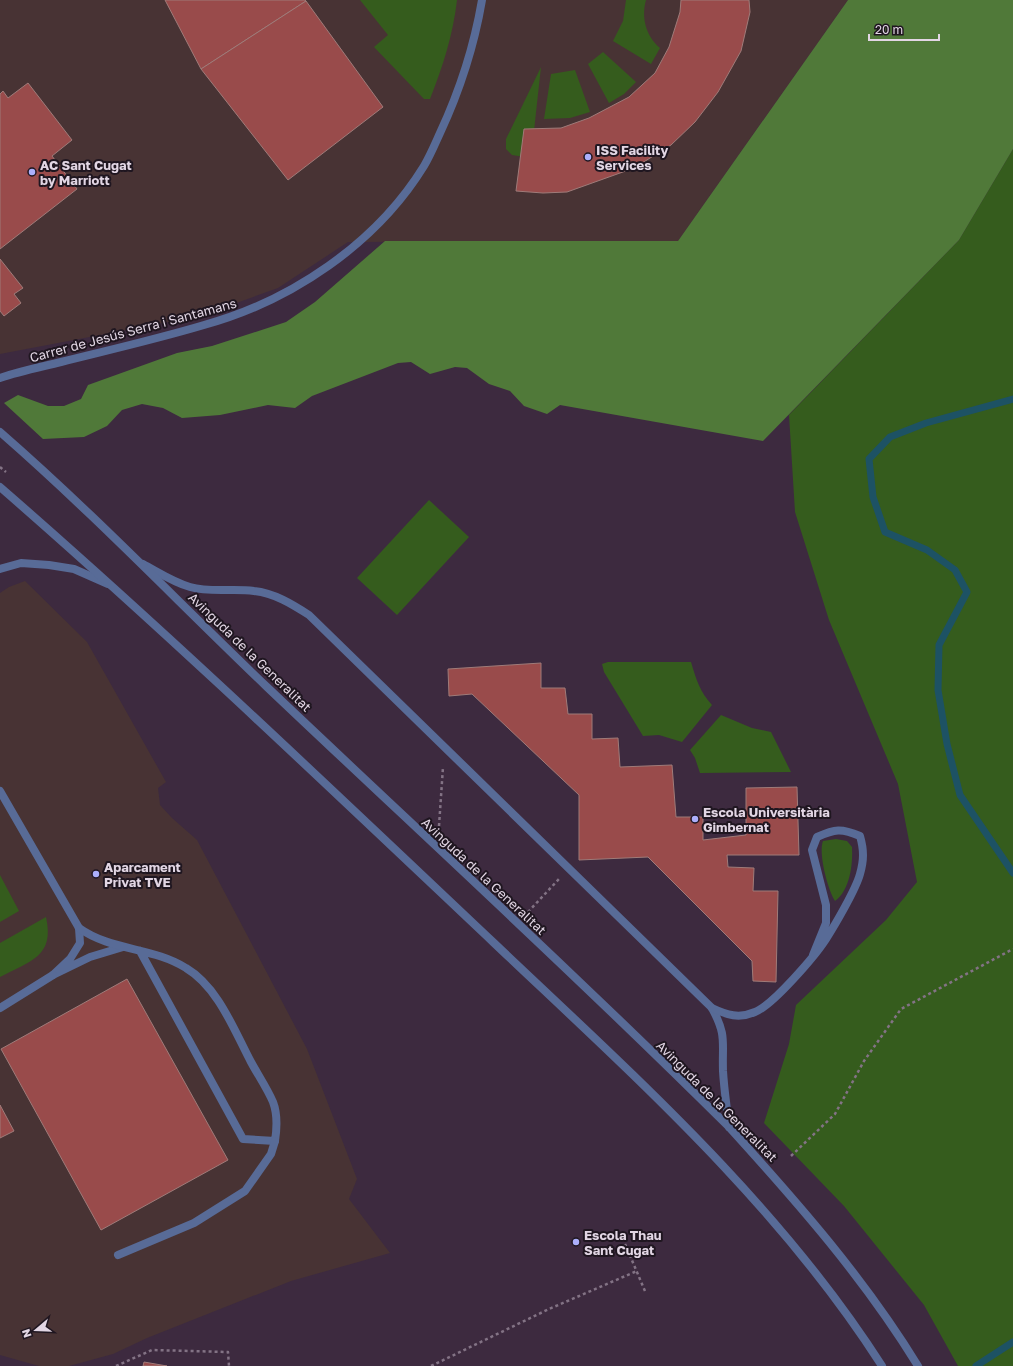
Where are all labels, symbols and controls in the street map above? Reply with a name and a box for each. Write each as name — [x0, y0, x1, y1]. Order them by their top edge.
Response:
scale bar — [869, 16, 939, 42]
text: 20 m — [875, 22, 903, 37]
place label: ISS Facility Services — [596, 142, 668, 173]
marker: ISS Facility Services — [583, 152, 593, 162]
place label: AC Sant Cugat by Marriott — [40, 157, 132, 188]
marker: AC Sant Cugat by Marriott — [27, 167, 37, 177]
street label: Carrer de Jesús Serra i Santamans — [28, 295, 238, 365]
street label: Avinguda de la Generalitat — [185, 589, 315, 715]
place label: Escola Universitària Gimbernat — [703, 804, 830, 835]
street label: Avinguda de la Generalitat — [418, 814, 550, 938]
marker: Escola Universitària Gimbernat — [690, 814, 700, 824]
place label: Aparcament Privat TVE — [104, 859, 181, 890]
marker: Aparcament Privat TVE — [91, 869, 101, 879]
street label: Avinguda de la Generalitat — [653, 1037, 781, 1165]
place label: Escola Thau Sant Cugat — [584, 1227, 662, 1258]
marker: Escola Thau Sant Cugat — [571, 1237, 581, 1247]
north arrow — [16, 1310, 56, 1350]
text: N — [19, 1327, 34, 1339]

